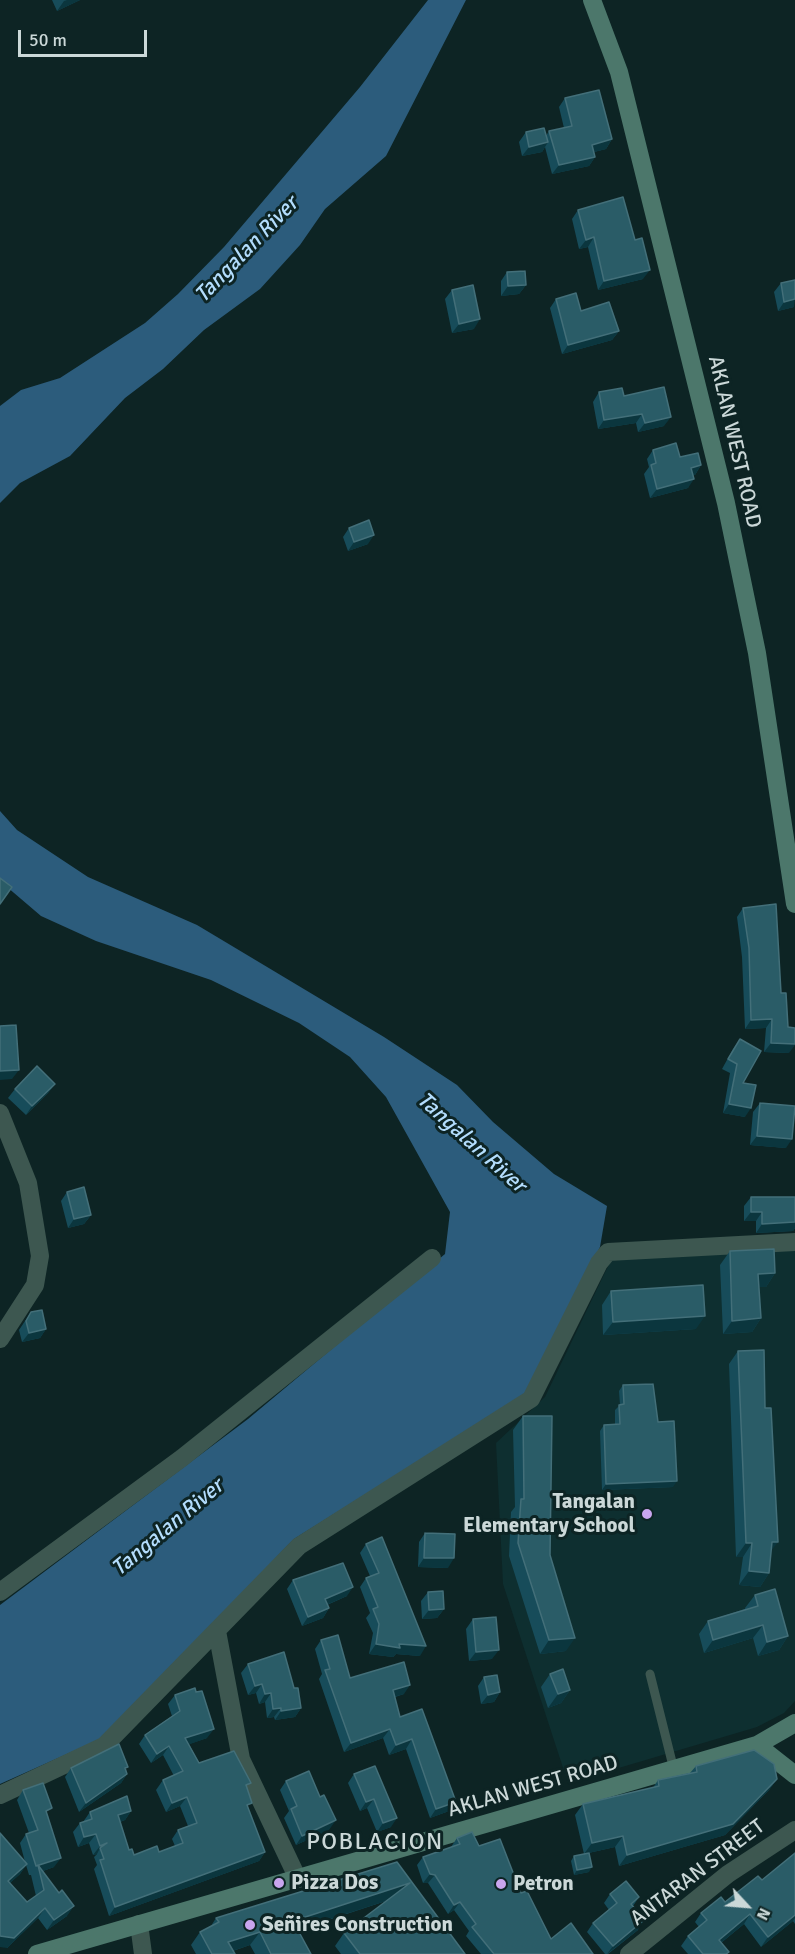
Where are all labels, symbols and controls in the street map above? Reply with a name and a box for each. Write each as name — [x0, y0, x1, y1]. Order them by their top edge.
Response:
scale bar — [21, 18, 150, 56]
text: 50 m — [29, 29, 67, 51]
water label: Tangalan River — [190, 191, 304, 309]
street label: AKLAN WEST ROAD — [702, 353, 766, 531]
water label: Tangalan River — [411, 1087, 531, 1199]
water label: Tangalan River — [107, 1474, 229, 1582]
place label: Tangalan Elementary School — [463, 1489, 635, 1539]
marker: Tangalan Elementary School — [640, 1507, 654, 1521]
street label: AKLAN WEST ROAD — [445, 1751, 621, 1823]
street label: ANTARAN STREET — [626, 1814, 770, 1932]
district label: POBLACION — [306, 1829, 444, 1857]
place label: Pizza Dos — [291, 1870, 378, 1896]
place label: Petron — [513, 1871, 574, 1897]
marker: Pizza Dos — [272, 1876, 286, 1890]
north arrow — [717, 1876, 777, 1936]
marker: Petron — [494, 1877, 508, 1891]
place label: Señires Construction — [262, 1912, 453, 1938]
marker: Señires Construction — [243, 1918, 257, 1932]

